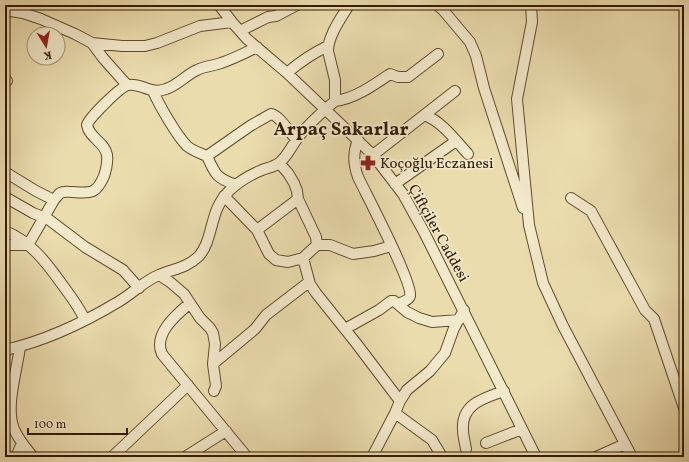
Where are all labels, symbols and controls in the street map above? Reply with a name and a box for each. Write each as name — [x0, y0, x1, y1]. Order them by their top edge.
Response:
north arrow — [26, 26, 66, 66]
text: K — [42, 46, 53, 62]
district label: Arpaç Sakarlar — [273, 117, 409, 143]
pharmacy icon: Koçoğlu Eczanesi — [359, 154, 377, 172]
place label: Koçoğlu Eczanesi — [380, 154, 494, 175]
street label: Çiftçiler Caddesi — [402, 181, 473, 286]
scale bar — [28, 410, 127, 436]
text: 100 m — [34, 417, 67, 433]

